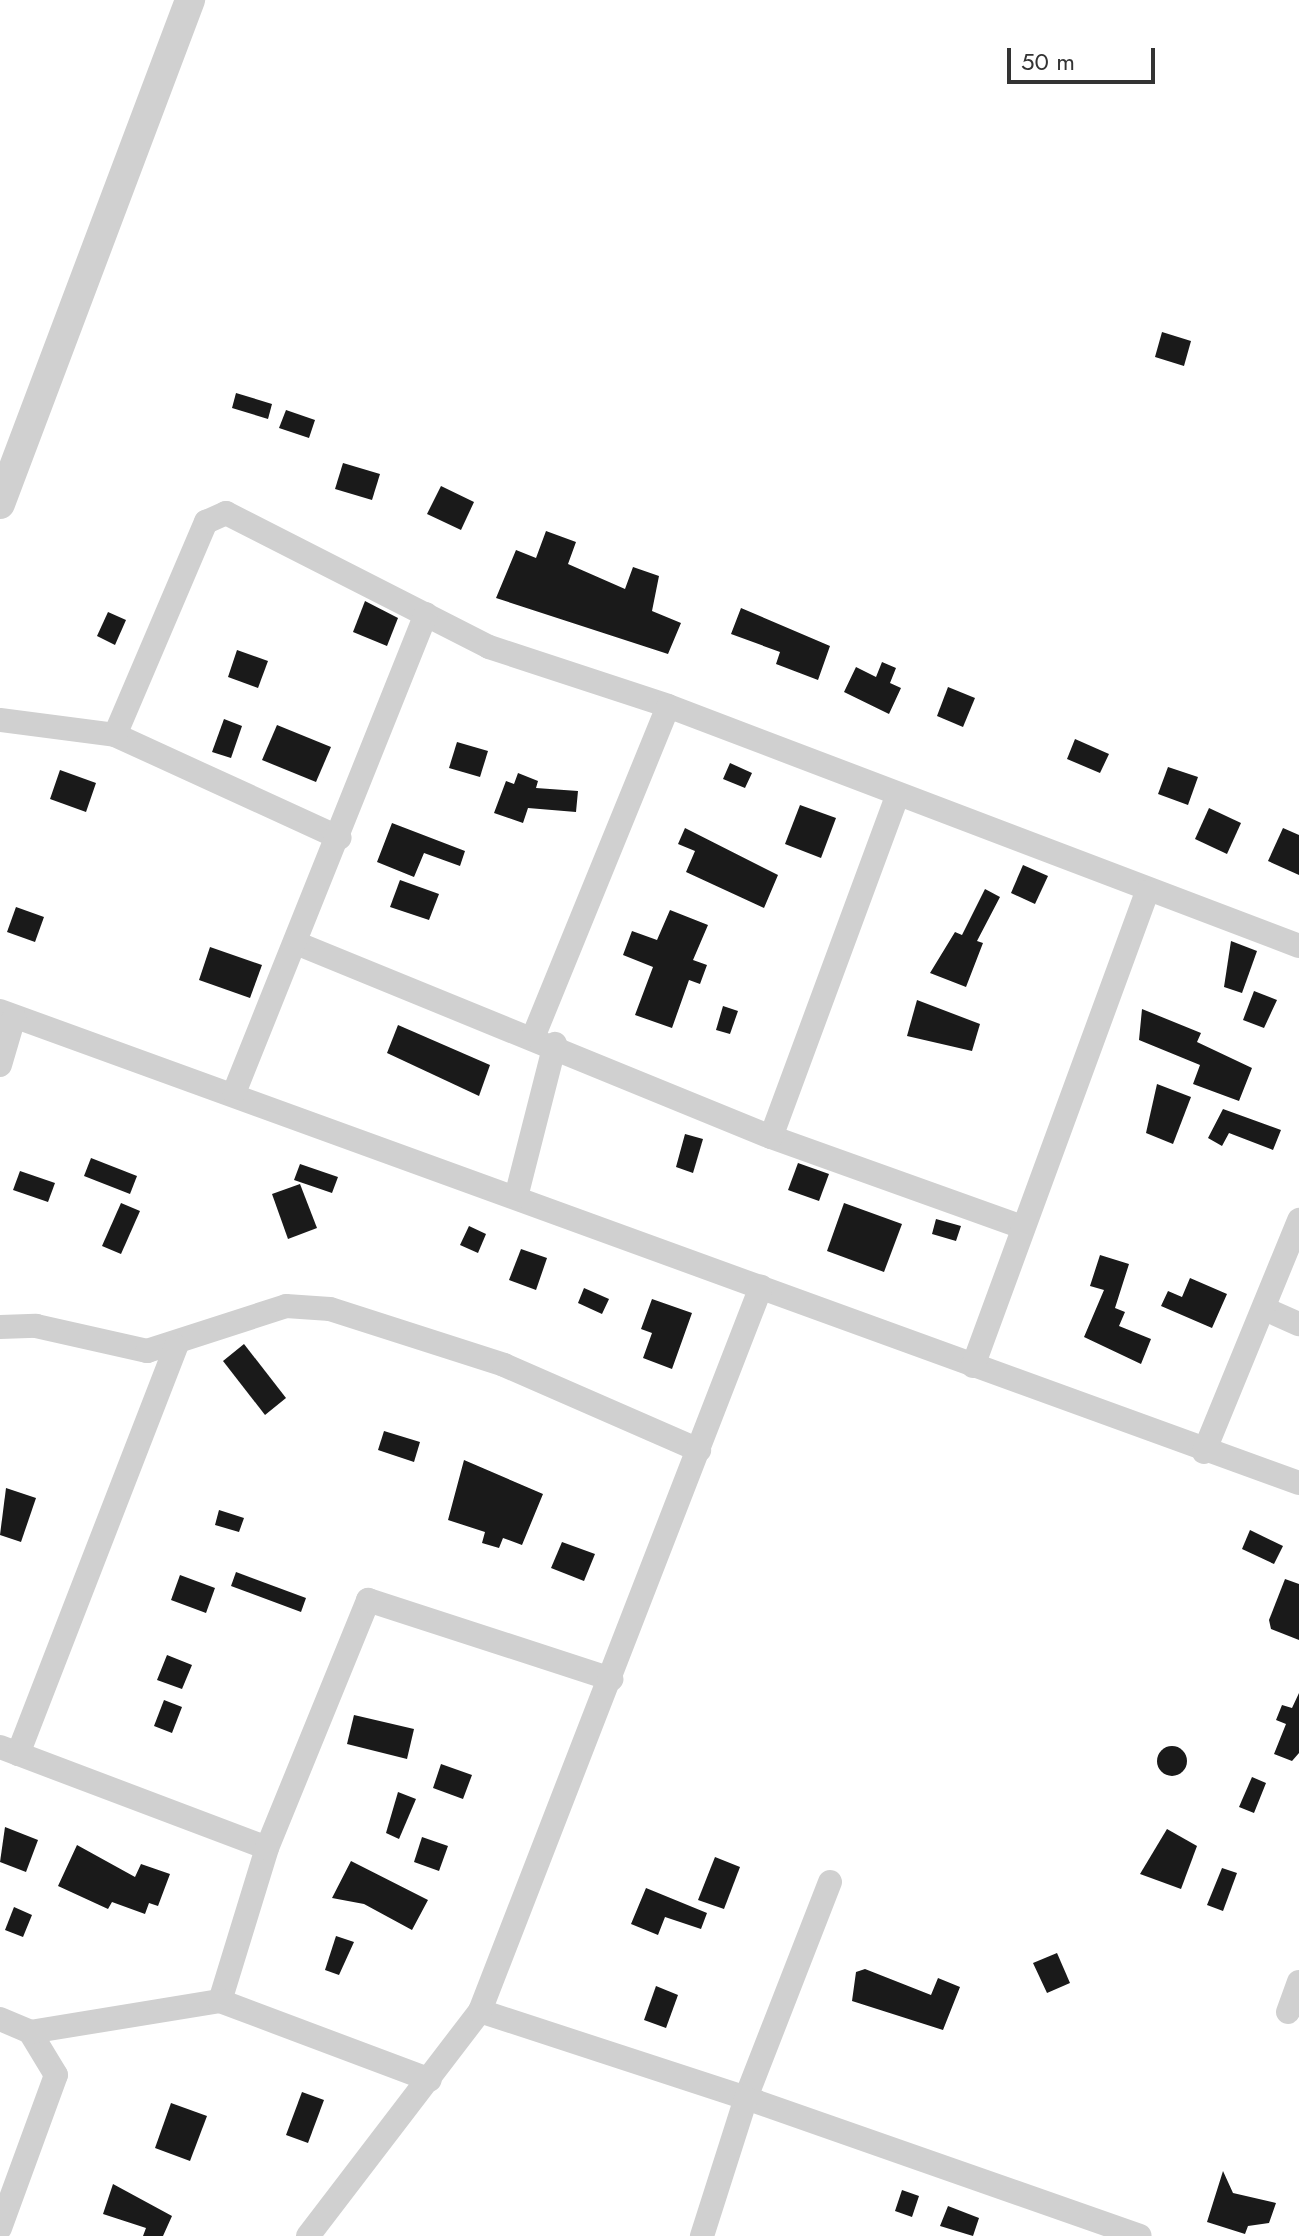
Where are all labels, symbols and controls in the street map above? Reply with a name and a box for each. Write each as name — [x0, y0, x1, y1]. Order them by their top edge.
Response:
scale bar — [1011, 32, 1159, 82]
text: 50 m — [1021, 44, 1075, 79]

